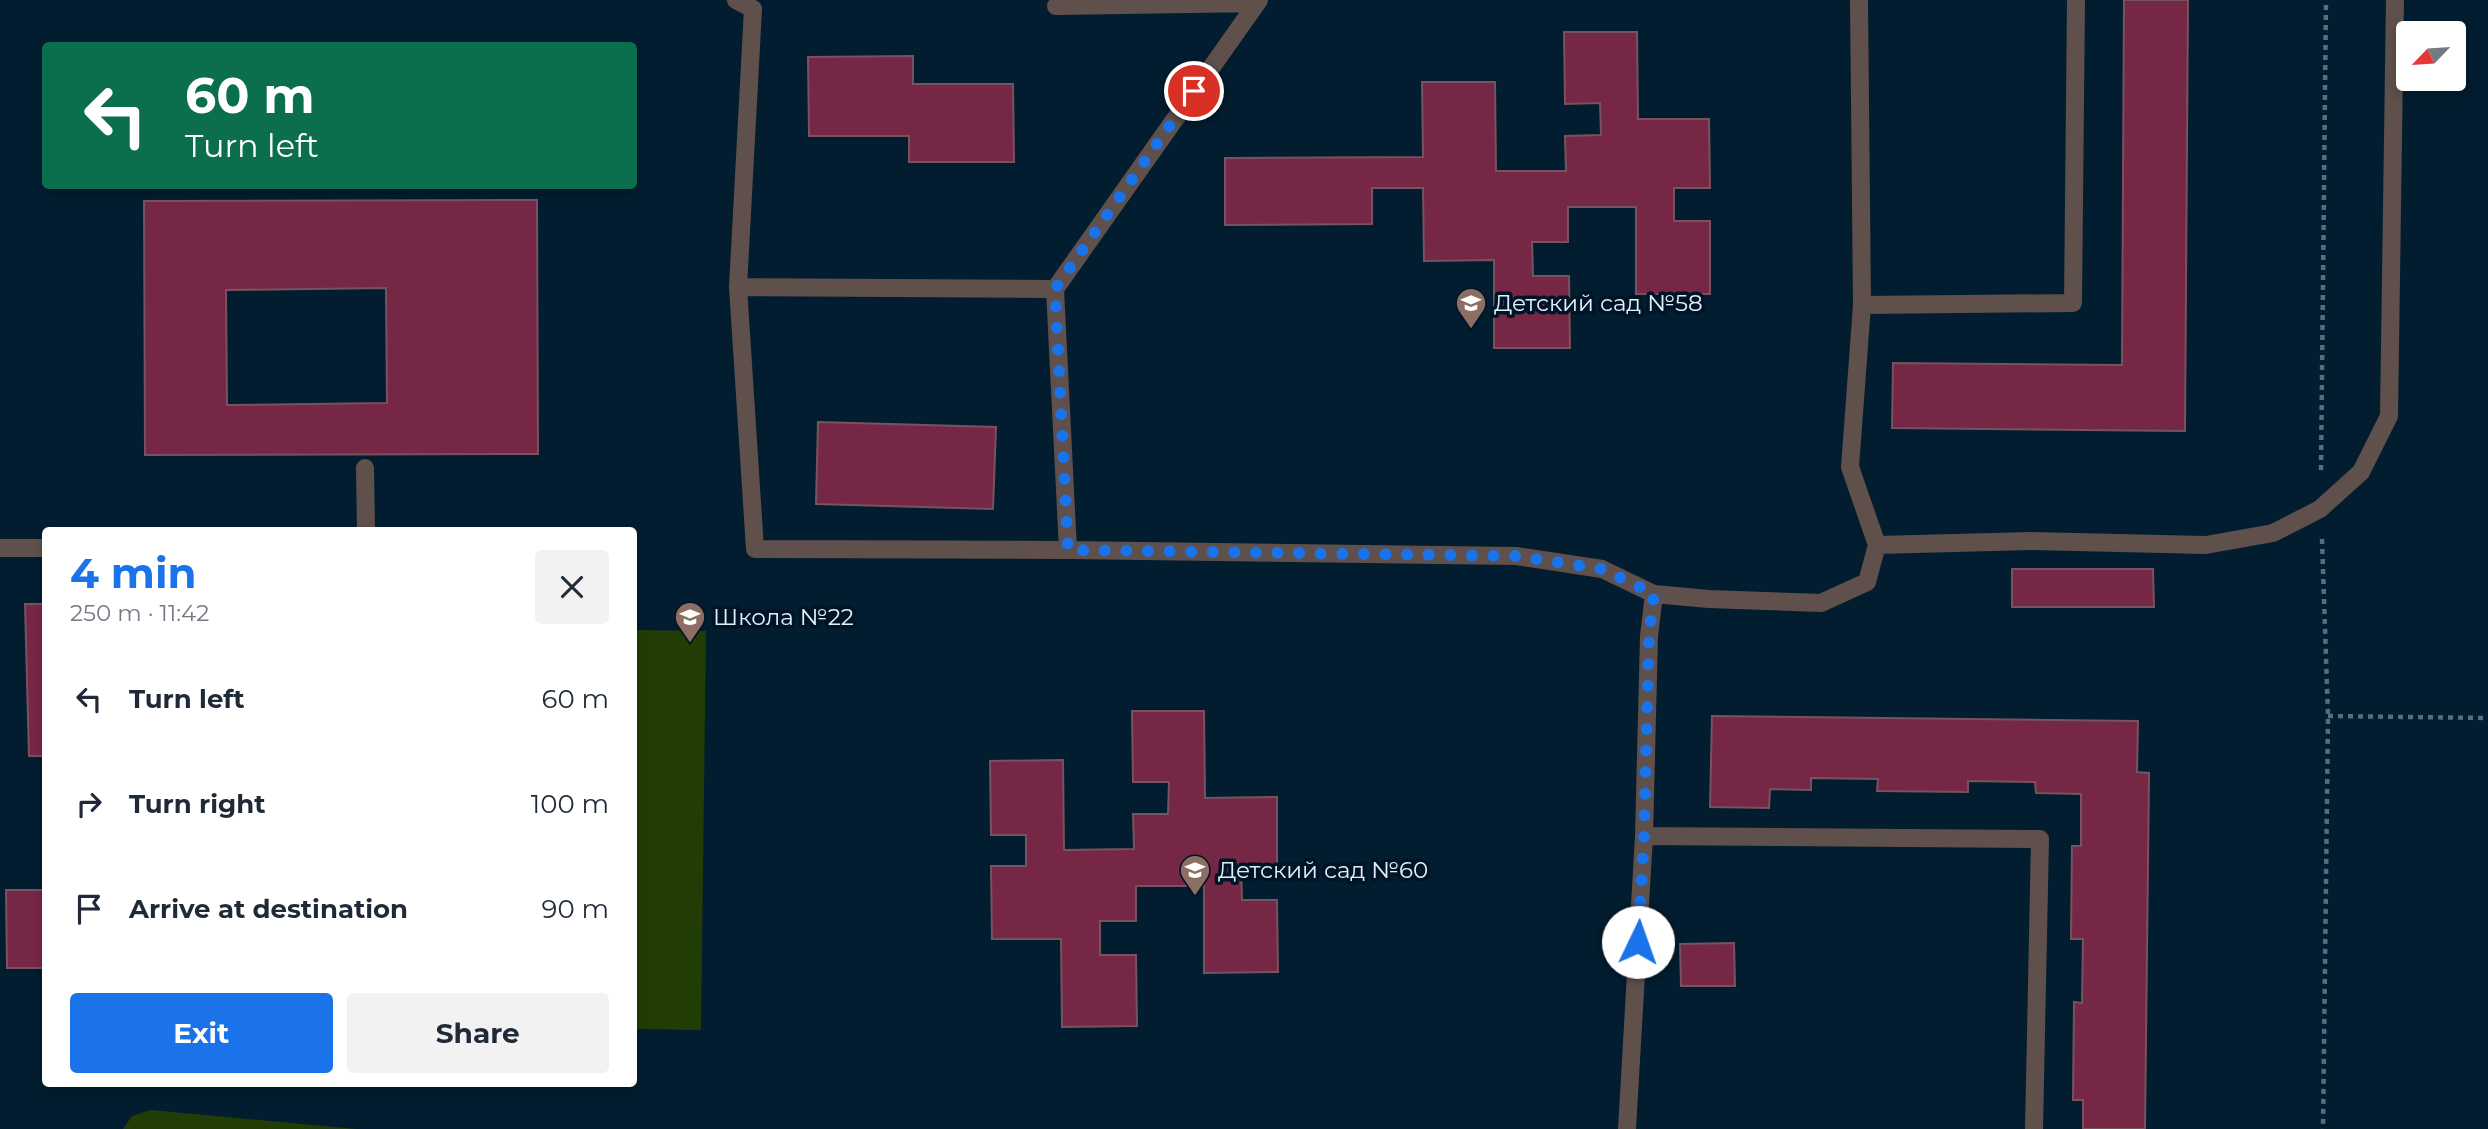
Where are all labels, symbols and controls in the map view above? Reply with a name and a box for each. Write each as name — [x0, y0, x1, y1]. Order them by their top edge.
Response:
north arrow — [2396, 21, 2466, 91]
map controls — [2396, 21, 2466, 91]
pin — [1164, 61, 1224, 121]
text: 60 m — [185, 66, 315, 125]
icon: left — [70, 70, 161, 161]
icon: arrive — [1175, 72, 1213, 110]
text: Turn left — [185, 126, 319, 165]
school or university icon: Детский сад №58 — [1454, 286, 1488, 330]
place label: Детский сад №58 — [1494, 289, 1703, 317]
text: 4 min — [70, 547, 197, 599]
button: close — [535, 550, 609, 624]
text: 250 m · 11:42 — [70, 599, 209, 627]
school or university icon: Школа №22 — [673, 600, 707, 644]
place label: Школа №22 — [713, 603, 854, 631]
icon: left — [70, 680, 108, 718]
text: Turn left — [129, 683, 245, 715]
text: 60 m — [542, 683, 609, 715]
icon: right — [70, 785, 108, 823]
text: Turn right — [129, 788, 265, 820]
text: 100 m — [531, 788, 609, 820]
school or university icon: Детский сад №60 — [1178, 853, 1212, 897]
place label: Детский сад №60 — [1218, 856, 1428, 884]
icon: arrive — [70, 890, 108, 928]
text: Arrive at destination — [129, 893, 408, 925]
text: 90 m — [542, 893, 609, 925]
position arrow — [1601, 905, 1675, 979]
button: Exit — [70, 993, 333, 1073]
button: Share — [347, 993, 609, 1073]

